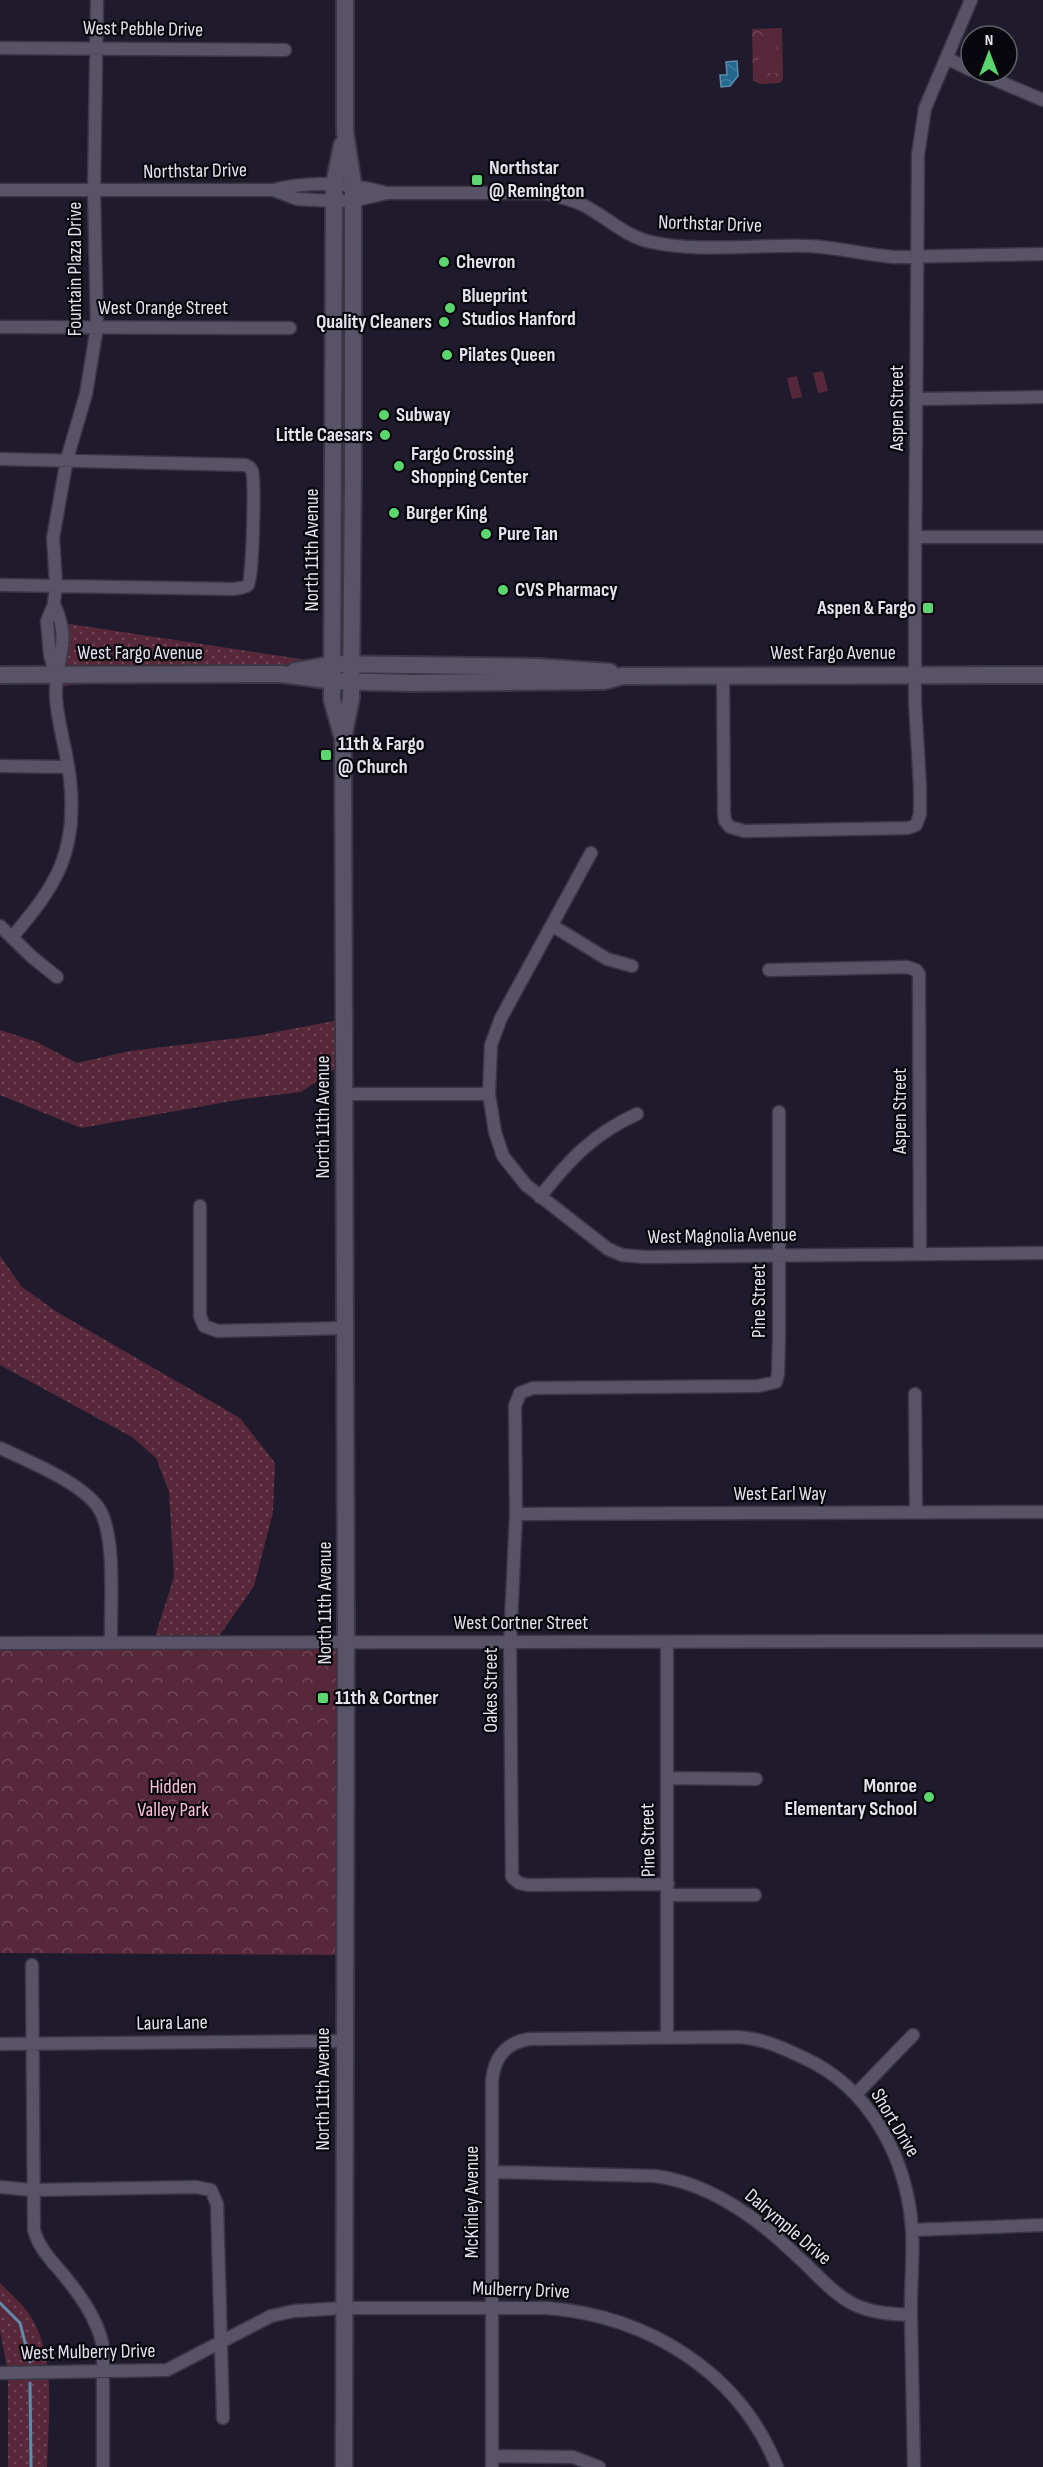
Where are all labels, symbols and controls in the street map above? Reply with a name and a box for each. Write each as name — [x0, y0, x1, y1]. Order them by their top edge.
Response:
street label: West Pebble Drive — [83, 16, 203, 42]
north arrow — [959, 24, 1019, 84]
text: N — [985, 31, 993, 50]
place label: Northstar @ Remington — [489, 156, 584, 203]
street label: Northstar Drive — [143, 158, 247, 184]
marker: Northstar @ Remington — [470, 173, 484, 187]
street label: Fountain Plaza Drive — [63, 202, 87, 336]
street label: Northstar Drive — [658, 210, 762, 238]
place label: Chevron — [456, 250, 516, 274]
marker: Chevron — [437, 255, 451, 269]
place label: Blueprint Studios Hanford — [462, 284, 576, 331]
street label: West Orange Street — [98, 296, 228, 320]
marker: Blueprint Studios Hanford — [443, 301, 457, 315]
place label: Quality Cleaners — [316, 310, 432, 334]
marker: Quality Cleaners — [437, 315, 451, 329]
place label: Pilates Queen — [459, 343, 555, 367]
marker: Pilates Queen — [440, 348, 454, 362]
street label: Aspen Street — [885, 365, 909, 452]
place label: Subway — [396, 403, 451, 427]
marker: Subway — [377, 408, 391, 422]
place label: Little Caesars — [276, 423, 373, 447]
marker: Little Caesars — [378, 428, 392, 442]
place label: Fargo Crossing Shopping Center — [411, 442, 528, 489]
marker: Fargo Crossing Shopping Center — [392, 459, 406, 473]
street label: North 11th Avenue — [300, 489, 324, 611]
place label: Burger King — [406, 501, 488, 525]
marker: Burger King — [387, 506, 401, 520]
place label: Pure Tan — [498, 522, 558, 546]
marker: Pure Tan — [479, 527, 493, 541]
place label: CVS Pharmacy — [515, 578, 618, 602]
marker: CVS Pharmacy — [496, 583, 510, 597]
place label: Aspen & Fargo — [816, 596, 916, 620]
marker: Aspen & Fargo — [921, 601, 935, 615]
street label: West Fargo Avenue — [77, 641, 203, 665]
street label: West Fargo Avenue — [770, 641, 896, 665]
place label: 11th & Fargo @ Church — [338, 732, 424, 779]
marker: 11th & Fargo @ Church — [319, 748, 333, 762]
street label: North 11th Avenue — [311, 1056, 335, 1178]
street label: Aspen Street — [888, 1068, 912, 1155]
street label: West Magnolia Avenue — [647, 1223, 797, 1249]
street label: Pine Street — [747, 1264, 771, 1338]
street label: West Earl Way — [733, 1482, 827, 1506]
street label: North 11th Avenue — [313, 1542, 337, 1664]
street label: West Cortner Street — [454, 1611, 588, 1635]
street label: Oakes Street — [479, 1647, 503, 1733]
place label: 11th & Cortner — [335, 1686, 438, 1710]
marker: 11th & Cortner — [316, 1691, 330, 1705]
place label: Monroe Elementary School — [784, 1774, 917, 1821]
park label: Hidden Valley Park — [137, 1775, 209, 1822]
marker: Monroe Elementary School — [922, 1790, 936, 1804]
street label: Pine Street — [635, 1803, 661, 1877]
street label: Laura Lane — [136, 2010, 208, 2036]
street label: North 11th Avenue — [311, 2028, 335, 2150]
street label: Short Drive — [865, 2084, 925, 2162]
street label: McKinley Avenue — [460, 2146, 484, 2258]
street label: Dalrymple Drive — [740, 2184, 836, 2270]
street label: Mulberry Drive — [472, 2276, 570, 2304]
street label: West Mulberry Drive — [20, 2339, 156, 2365]

